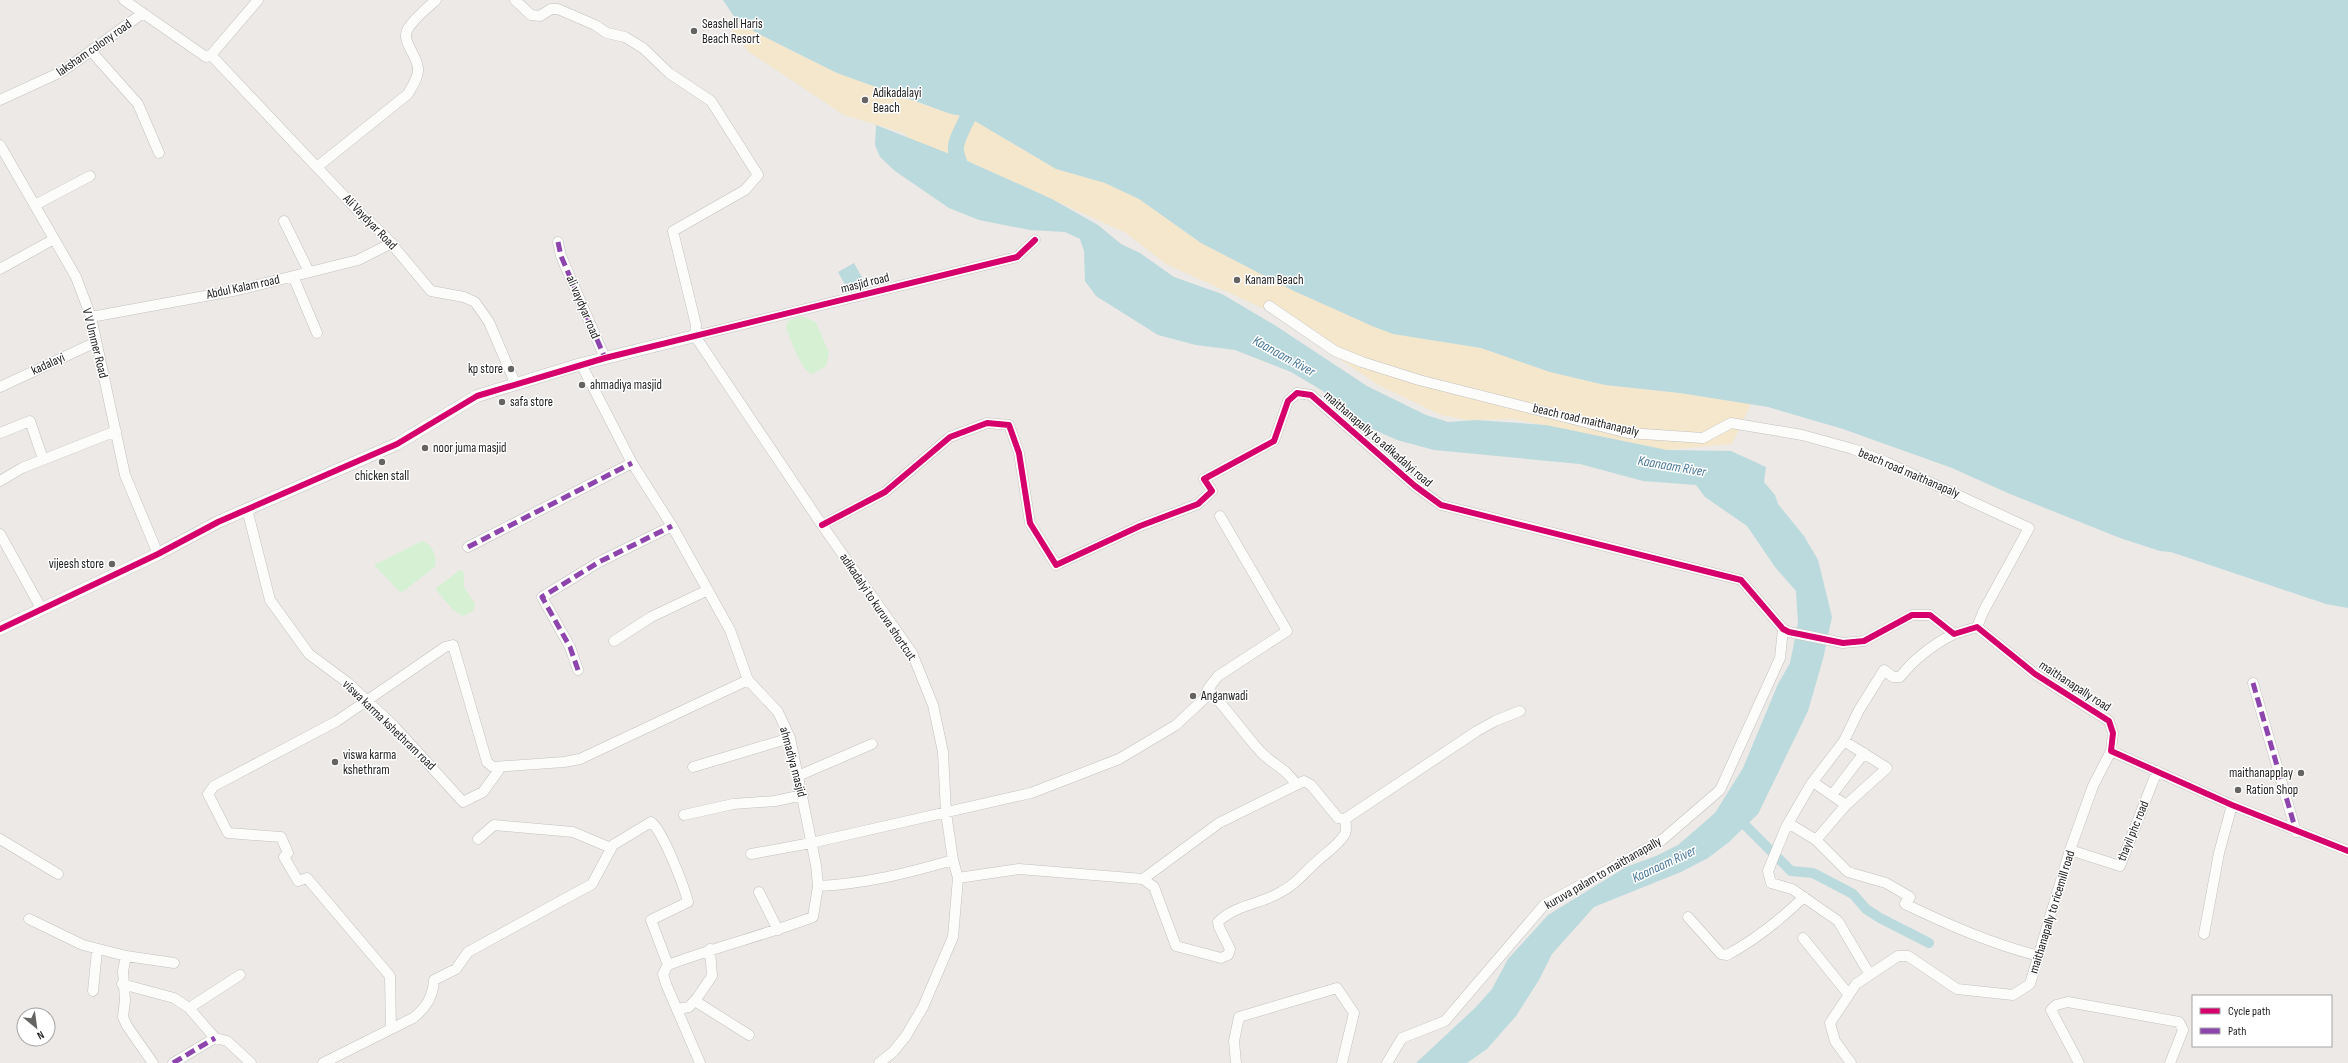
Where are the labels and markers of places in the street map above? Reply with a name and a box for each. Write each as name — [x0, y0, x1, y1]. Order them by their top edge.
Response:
place label: Seashell Haris Beach Resort — [702, 16, 763, 47]
marker: Seashell Haris Beach Resort — [689, 26, 699, 36]
place label: Adikadalayi Beach — [872, 85, 921, 116]
marker: Adikadalayi Beach — [860, 95, 870, 105]
place label: Kanam Beach — [1245, 272, 1304, 288]
marker: Kanam Beach — [1232, 275, 1242, 285]
place label: kp store — [468, 361, 503, 377]
marker: kp store — [506, 364, 516, 374]
place label: ahmadiya masjid — [590, 377, 662, 393]
marker: ahmadiya masjid — [577, 380, 587, 390]
place label: safa store — [510, 394, 553, 410]
marker: safa store — [497, 397, 507, 407]
place label: noor juma masjid — [433, 440, 507, 456]
marker: noor juma masjid — [420, 443, 430, 453]
marker: chicken stall — [377, 457, 387, 467]
place label: chicken stall — [355, 468, 409, 484]
place label: vijeesh store — [49, 556, 104, 572]
marker: vijeesh store — [107, 559, 117, 569]
place label: Anganwadi — [1200, 688, 1248, 704]
marker: Anganwadi — [1188, 691, 1198, 701]
place label: viswa karma kshethram — [343, 747, 396, 778]
marker: viswa karma kshethram — [330, 757, 340, 767]
place label: maithanapplay — [2229, 765, 2293, 781]
marker: maithanapplay — [2296, 768, 2306, 778]
place label: Ration Shop — [2246, 782, 2298, 798]
marker: Ration Shop — [2233, 785, 2243, 795]

